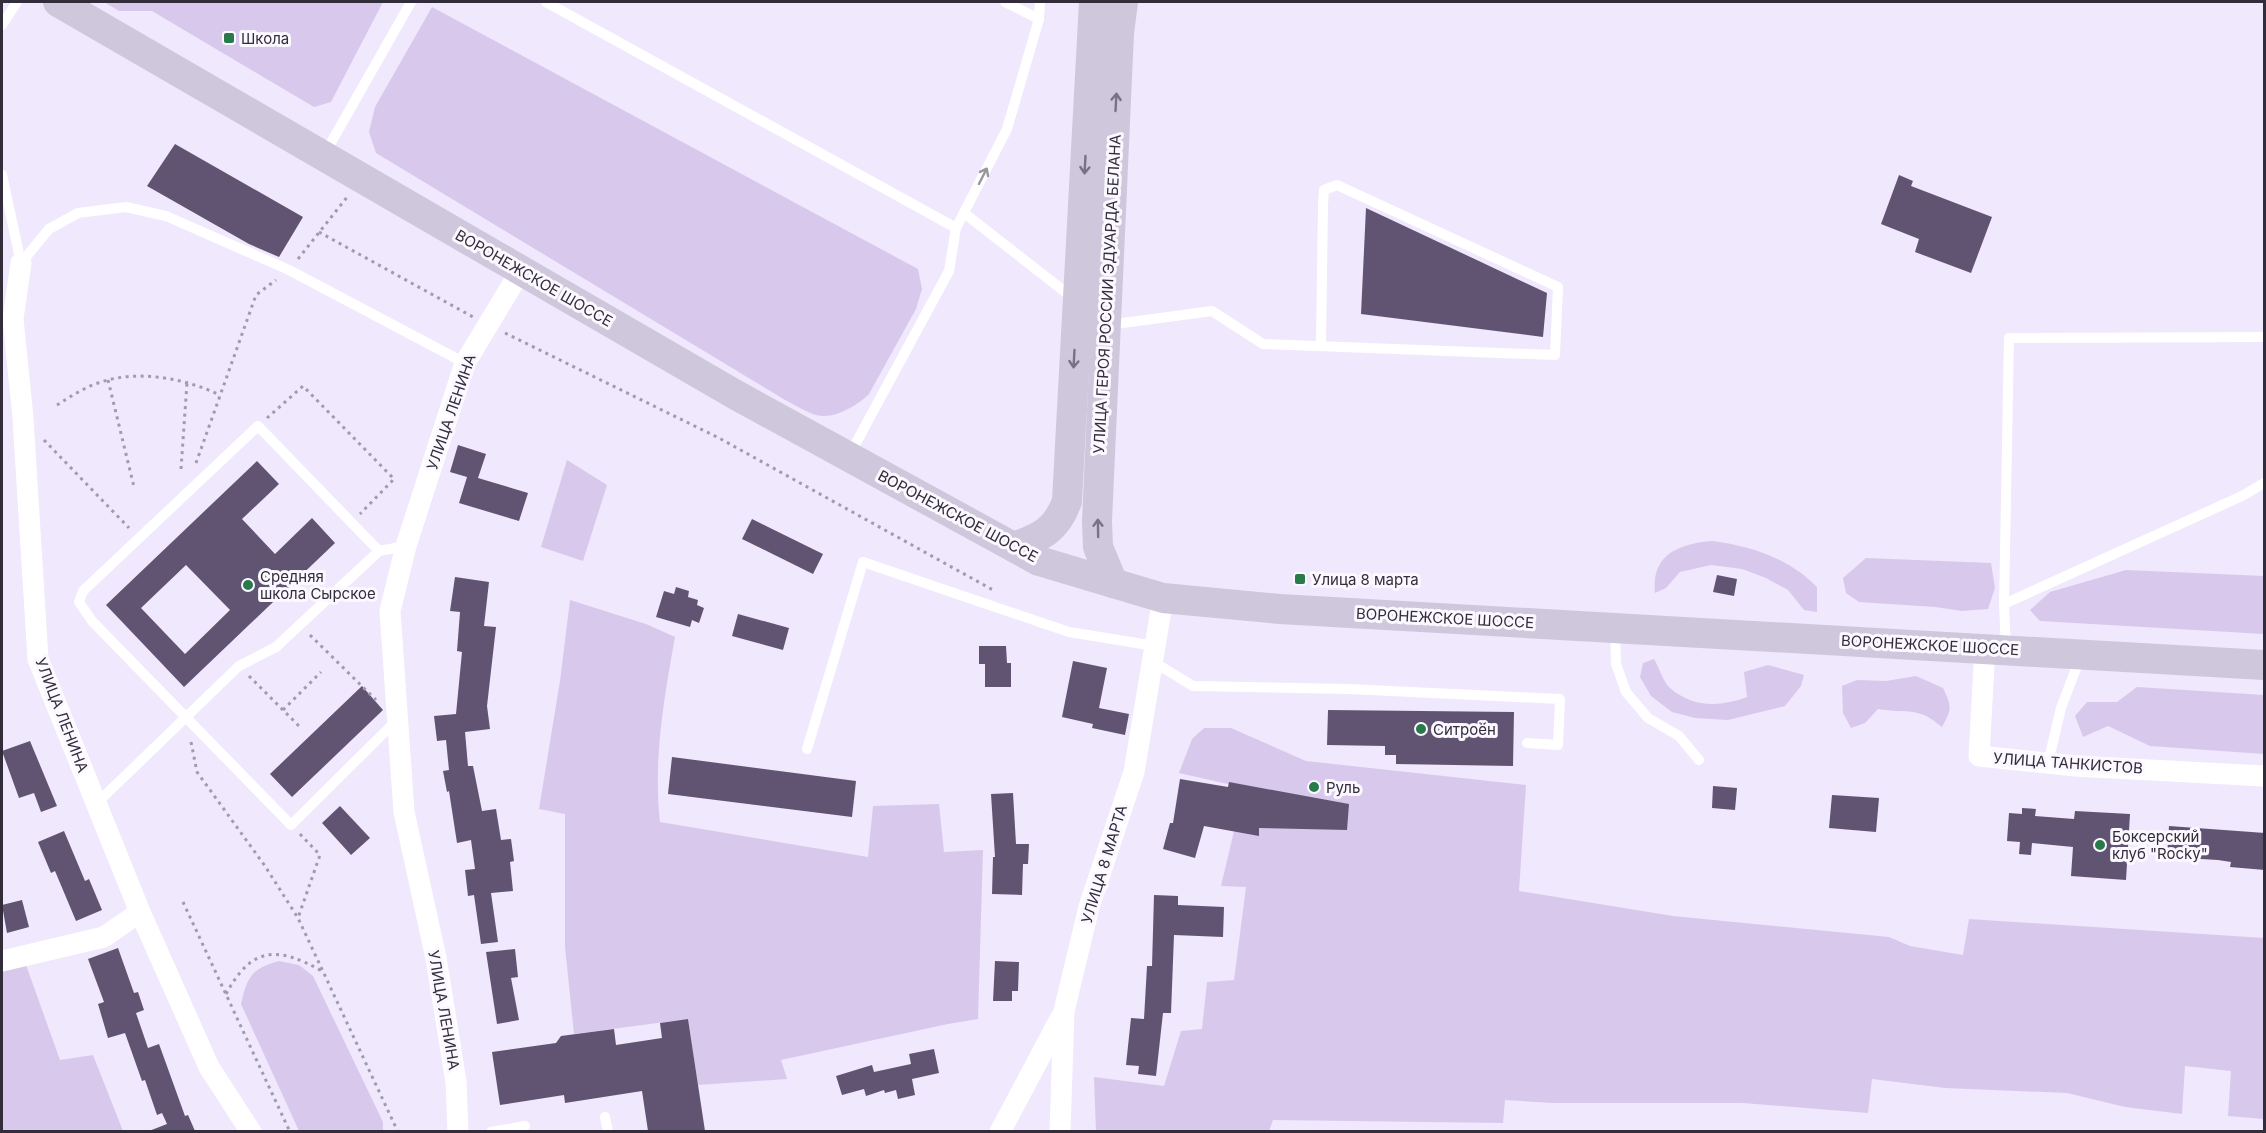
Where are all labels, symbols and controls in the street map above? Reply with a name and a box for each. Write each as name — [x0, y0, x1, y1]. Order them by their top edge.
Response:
place label: Школа — [241, 29, 289, 48]
marker: Школа — [222, 31, 236, 45]
one-way arrow — [1110, 92, 1121, 112]
street label: УЛИЦА ГЕРОЯ РОССИИ ЭДУАРДА БЕЛАНА — [1089, 134, 1125, 454]
one-way arrow — [1079, 154, 1090, 174]
one-way arrow — [978, 168, 989, 186]
street label: ВОРОНЕЖСКОЕ ШОССЕ — [452, 225, 616, 331]
one-way arrow — [1069, 349, 1080, 369]
street label: УЛИЦА ЛЕНИНА — [422, 351, 480, 473]
street label: ВОРОНЕЖСКОЕ ШОССЕ — [875, 466, 1041, 566]
one-way arrow — [1092, 518, 1104, 538]
place label: Средняя школа Сырское — [260, 567, 376, 603]
place label: Улица 8 марта — [1312, 570, 1419, 589]
marker: Улица 8 марта — [1293, 572, 1307, 586]
marker: Средняя школа Сырское — [241, 578, 255, 592]
street label: ВОРОНЕЖСКОЕ ШОССЕ — [1355, 604, 1535, 632]
street label: ВОРОНЕЖСКОЕ ШОССЕ — [1840, 631, 2020, 659]
street label: УЛИЦА ЛЕНИНА — [31, 655, 93, 775]
place label: Ситроён — [1433, 720, 1496, 739]
marker: Ситроён — [1414, 722, 1428, 736]
street label: УЛИЦА ТАНКИСТОВ — [1992, 748, 2144, 778]
place label: Руль — [1326, 778, 1360, 797]
marker: Руль — [1307, 780, 1321, 794]
street label: УЛИЦА 8 МАРТА — [1077, 802, 1131, 926]
place label: Боксерский клуб "Rocky" — [2112, 827, 2208, 863]
marker: Боксерский клуб "Rocky" — [2093, 838, 2107, 852]
street label: УЛИЦА ЛЕНИНА — [424, 949, 464, 1071]

